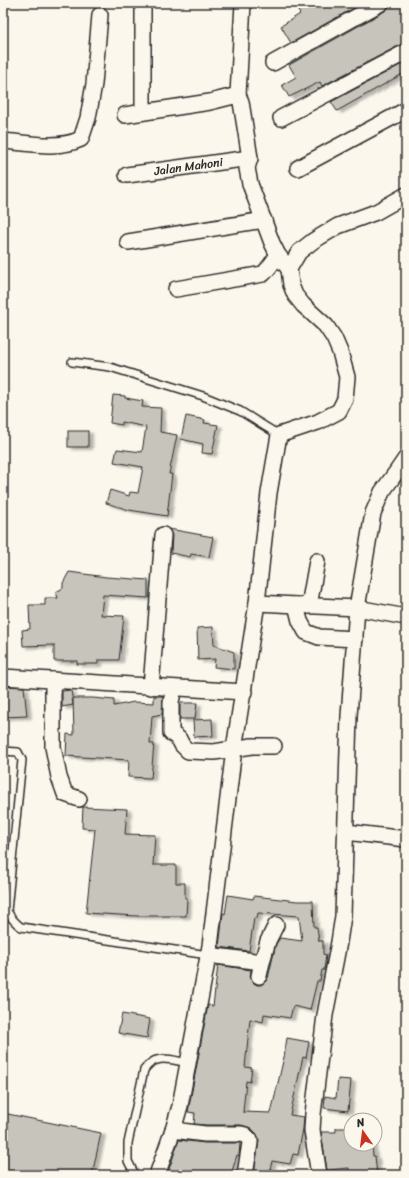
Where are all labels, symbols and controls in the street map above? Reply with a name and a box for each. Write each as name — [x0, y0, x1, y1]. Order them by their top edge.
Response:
street label: Jalan Mahoni — [152, 151, 225, 182]
north arrow — [343, 1112, 383, 1152]
text: N — [354, 1113, 367, 1133]

